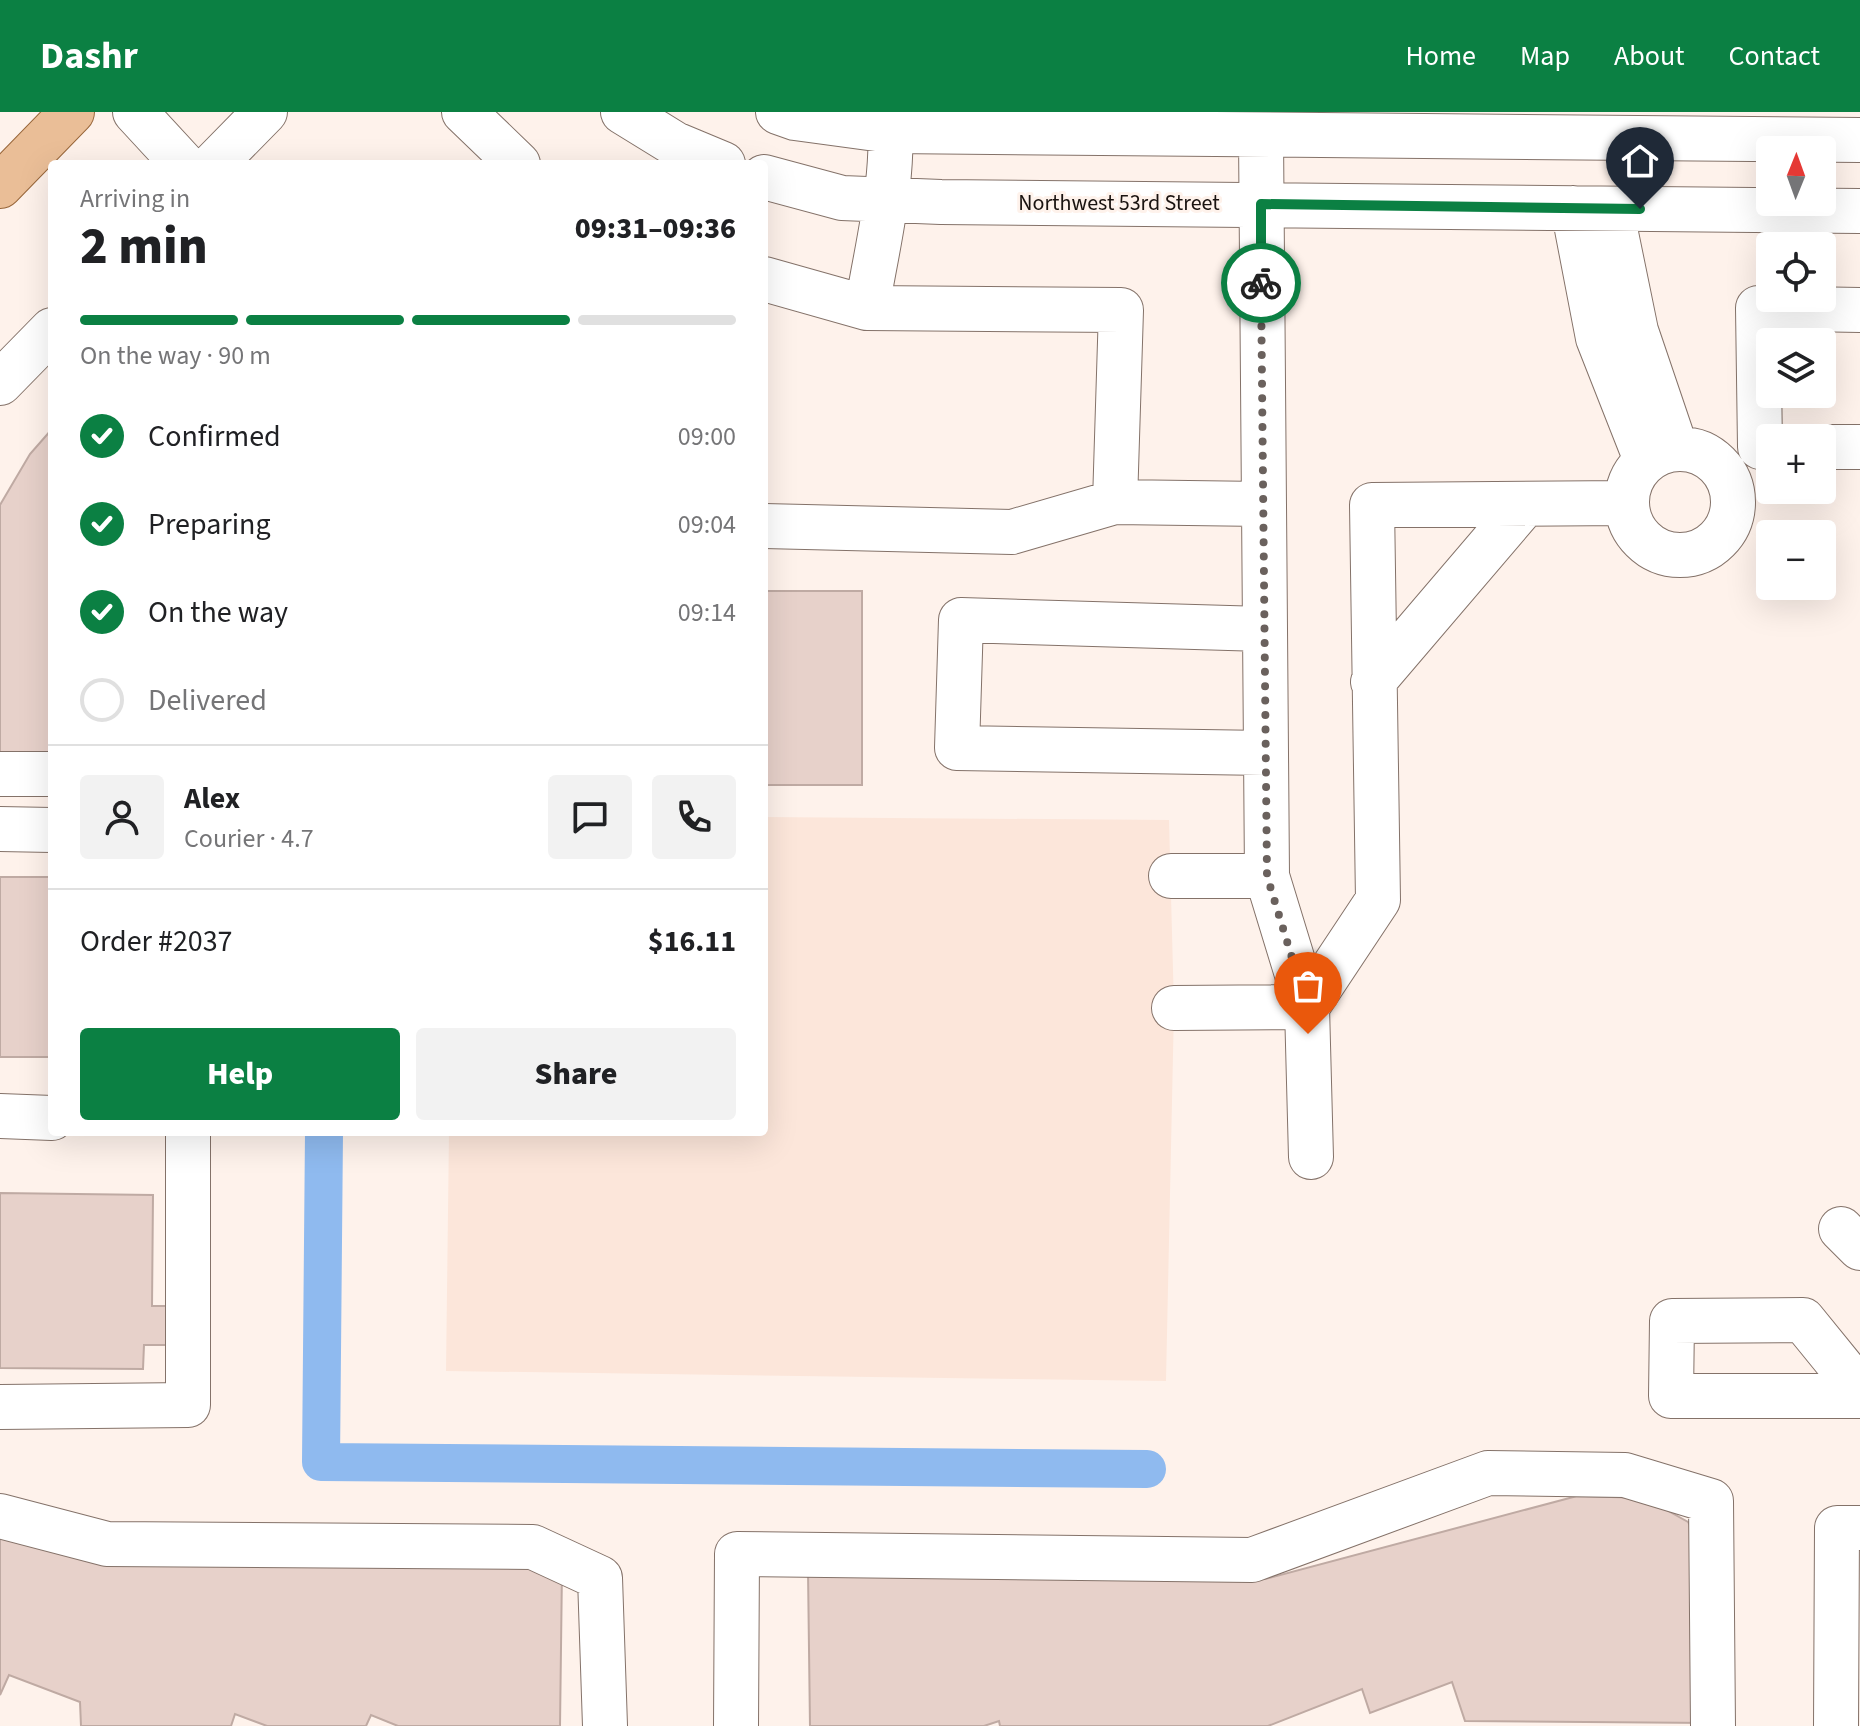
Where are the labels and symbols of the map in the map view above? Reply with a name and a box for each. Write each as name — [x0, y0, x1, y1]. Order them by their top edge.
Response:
pin — [1606, 127, 1674, 209]
north arrow — [1756, 136, 1836, 216]
street label: Northwest 53rd Street — [1018, 187, 1220, 219]
courier — [1221, 243, 1301, 323]
pin — [1274, 952, 1342, 1034]

